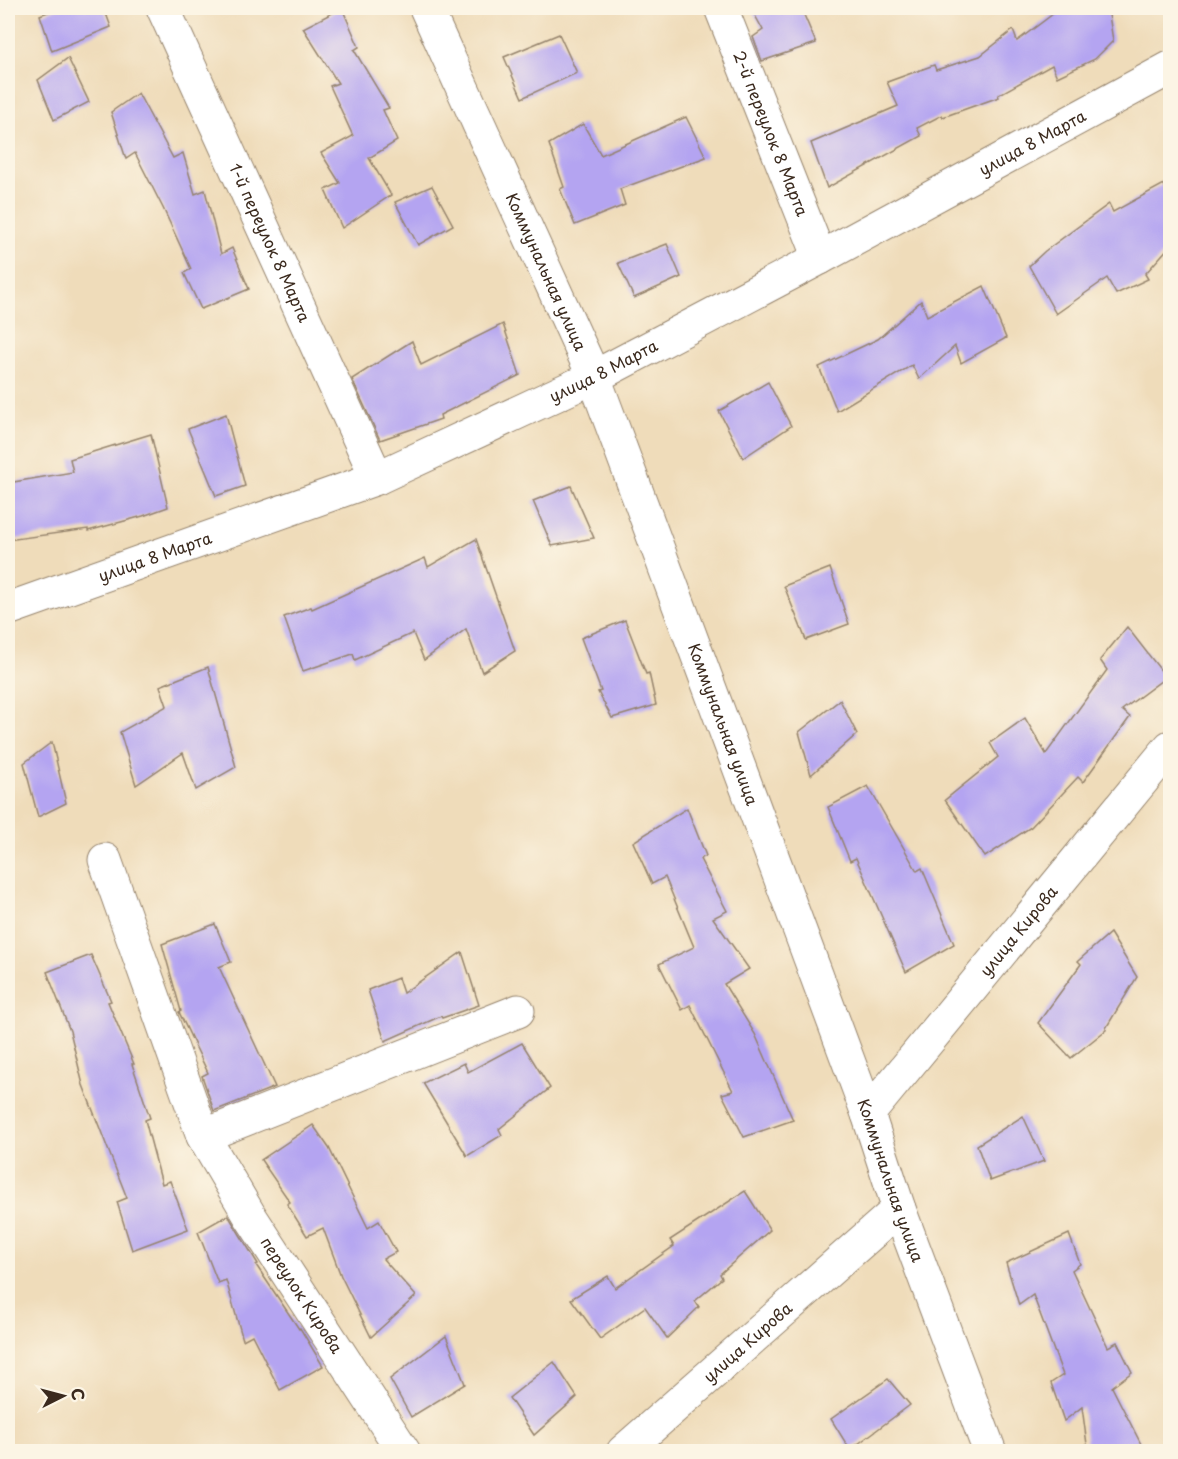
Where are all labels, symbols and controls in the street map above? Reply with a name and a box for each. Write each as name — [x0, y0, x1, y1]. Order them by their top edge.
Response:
street label: 2-й переулок 8 Марта — [728, 47, 815, 220]
street label: улица 8 Марта — [974, 103, 1090, 181]
street label: 1-й переулок 8 Марта — [224, 159, 318, 326]
street label: Коммунальная улица — [501, 189, 593, 354]
street label: улица 8 Марта — [545, 333, 662, 407]
street label: улица 8 Марта — [95, 525, 215, 587]
street label: Коммунальная улица — [683, 640, 765, 808]
street label: улица Кирова — [973, 880, 1063, 981]
street label: Коммунальная улица — [852, 1095, 931, 1265]
street label: переулок Кирова — [255, 1231, 349, 1358]
street label: улица Кирова — [697, 1296, 797, 1387]
north arrow — [33, 1366, 93, 1426]
text: С — [66, 1387, 91, 1402]

